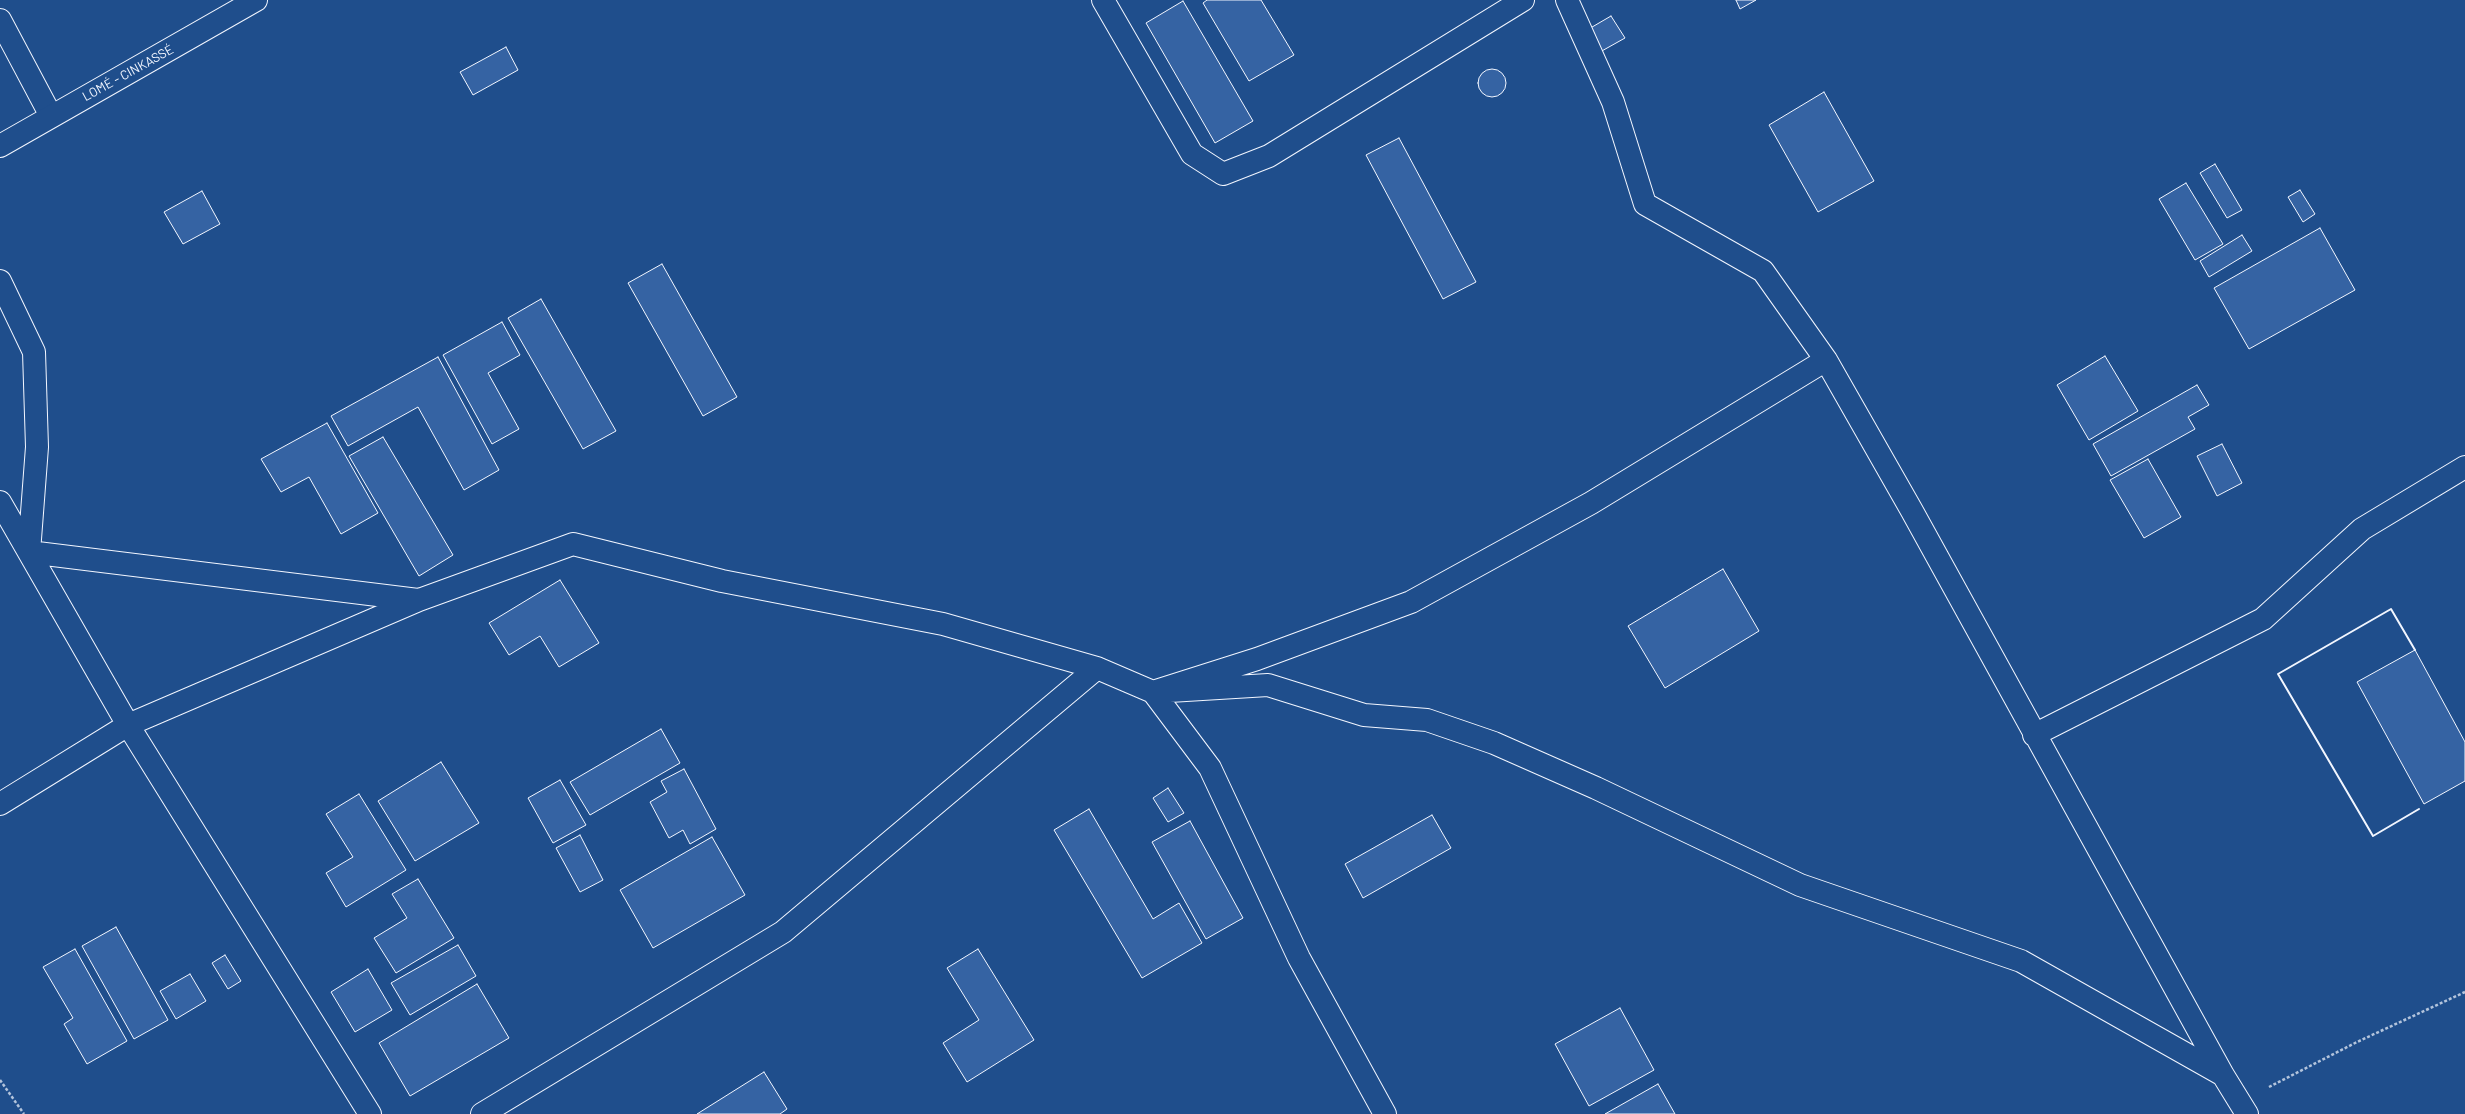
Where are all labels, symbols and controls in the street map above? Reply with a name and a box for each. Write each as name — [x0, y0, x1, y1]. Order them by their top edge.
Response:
street label: LOMÉ - CINKASSÉ — [80, 42, 176, 104]

